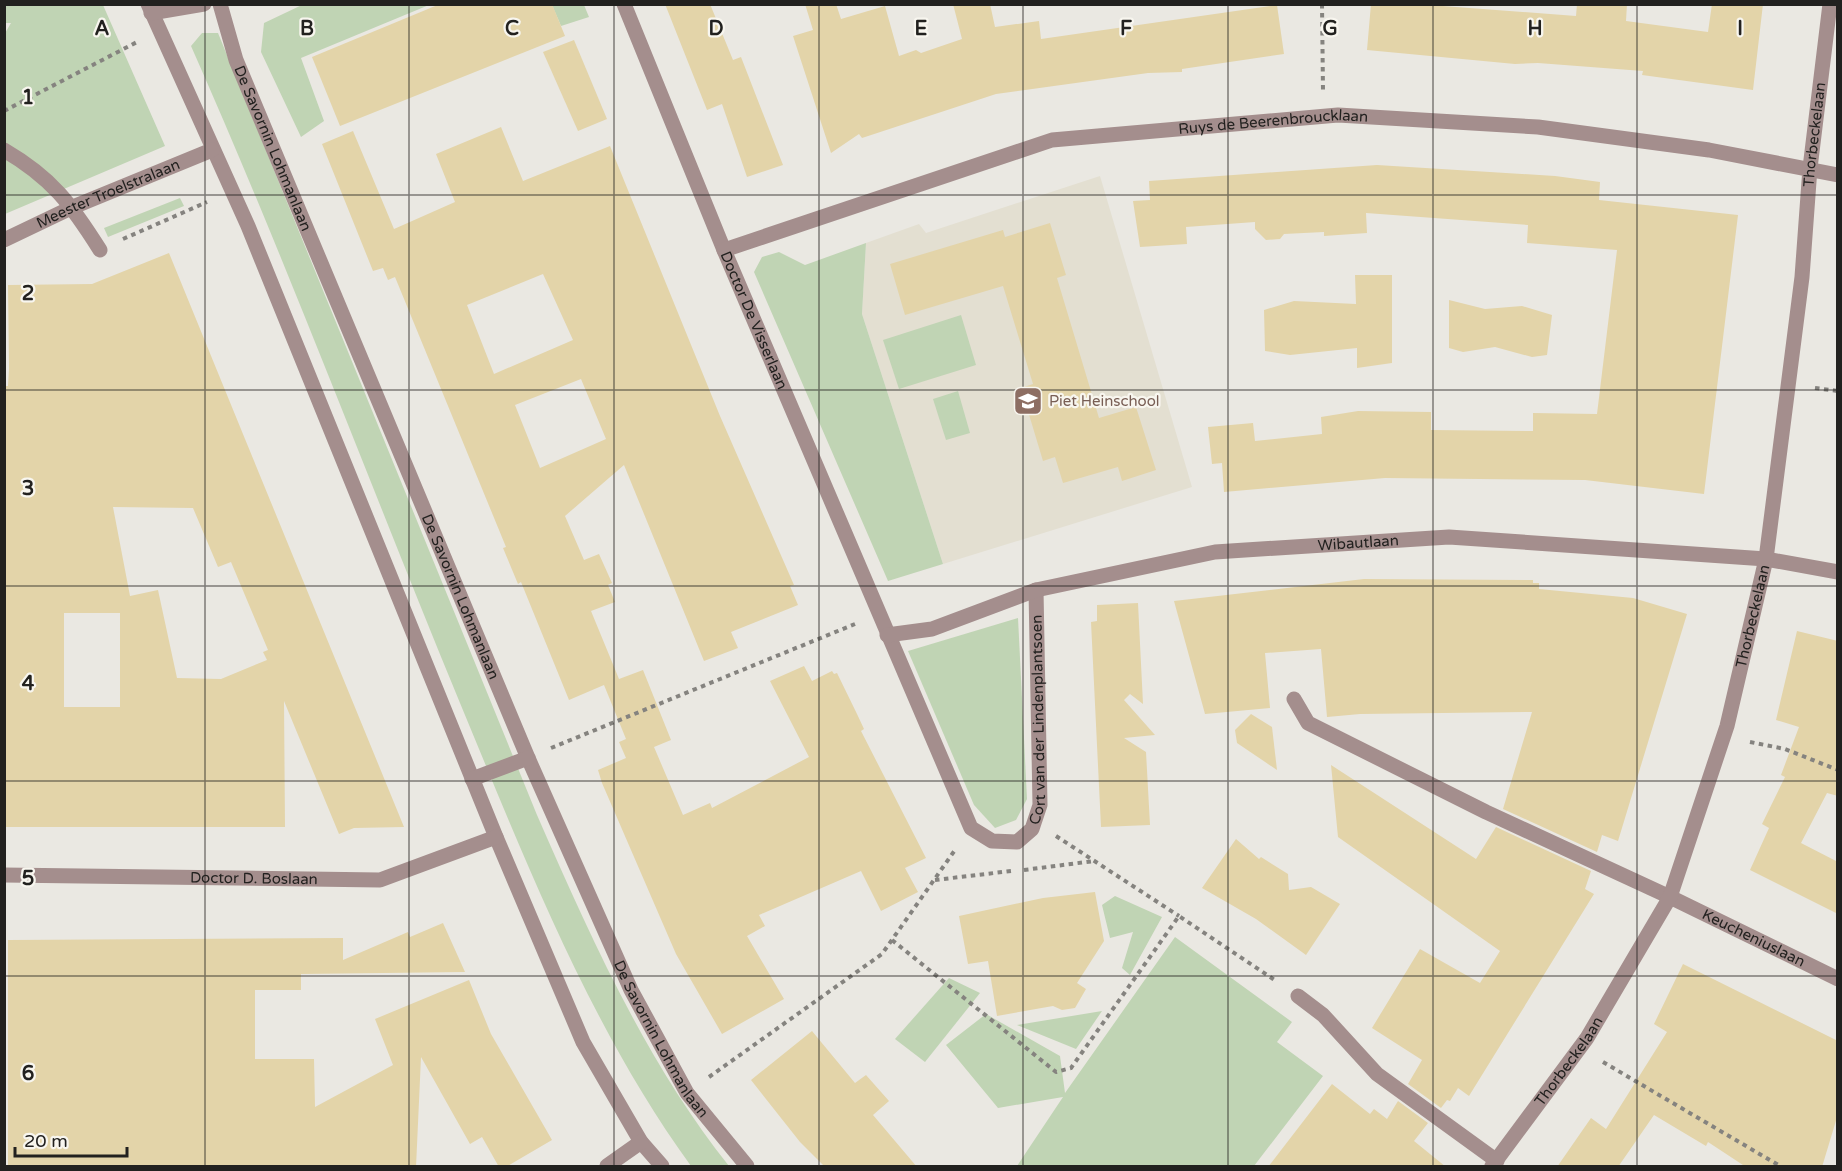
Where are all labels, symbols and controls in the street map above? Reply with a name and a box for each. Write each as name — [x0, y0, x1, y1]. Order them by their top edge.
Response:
text: A — [95, 17, 110, 41]
text: B — [300, 17, 314, 41]
text: C — [505, 17, 519, 41]
text: D — [708, 17, 724, 41]
text: E — [915, 17, 928, 41]
text: F — [1120, 17, 1132, 41]
text: G — [1322, 17, 1338, 41]
text: H — [1527, 17, 1543, 41]
text: I — [1737, 17, 1743, 41]
street label: De Savornin Lohmanlaan — [230, 63, 316, 234]
street label: Thorbeckelaan — [1800, 81, 1829, 188]
text: 1 — [22, 86, 34, 110]
street label: Ruys de Beerenbroucklaan — [1177, 106, 1369, 138]
street label: Meester Troelstralaan — [33, 155, 182, 232]
street label: Doctor De Visserlaan — [717, 249, 791, 392]
text: 2 — [22, 282, 34, 306]
school or university icon: Piet Heinschool — [1012, 385, 1044, 417]
place label: Piet Heinschool — [1049, 392, 1160, 410]
text: 3 — [22, 477, 34, 501]
street label: De Savornin Lohmanlaan — [418, 511, 503, 682]
street label: Wibautlaan — [1317, 531, 1399, 554]
street label: Thorbeckelaan — [1732, 563, 1773, 670]
street label: Cort van der Lindenplantsoen — [1025, 615, 1049, 827]
text: 4 — [22, 672, 35, 696]
text: 5 — [22, 867, 34, 891]
street label: Doctor D. Boslaan — [190, 868, 318, 888]
street label: Keucheniuslaan — [1699, 905, 1808, 971]
street label: De Savornin Lohmanlaan — [610, 958, 712, 1121]
street label: Thorbeckelaan — [1531, 1013, 1607, 1109]
text: 6 — [22, 1062, 34, 1086]
scale bar — [15, 1120, 128, 1158]
text: 20 m — [24, 1130, 68, 1152]

